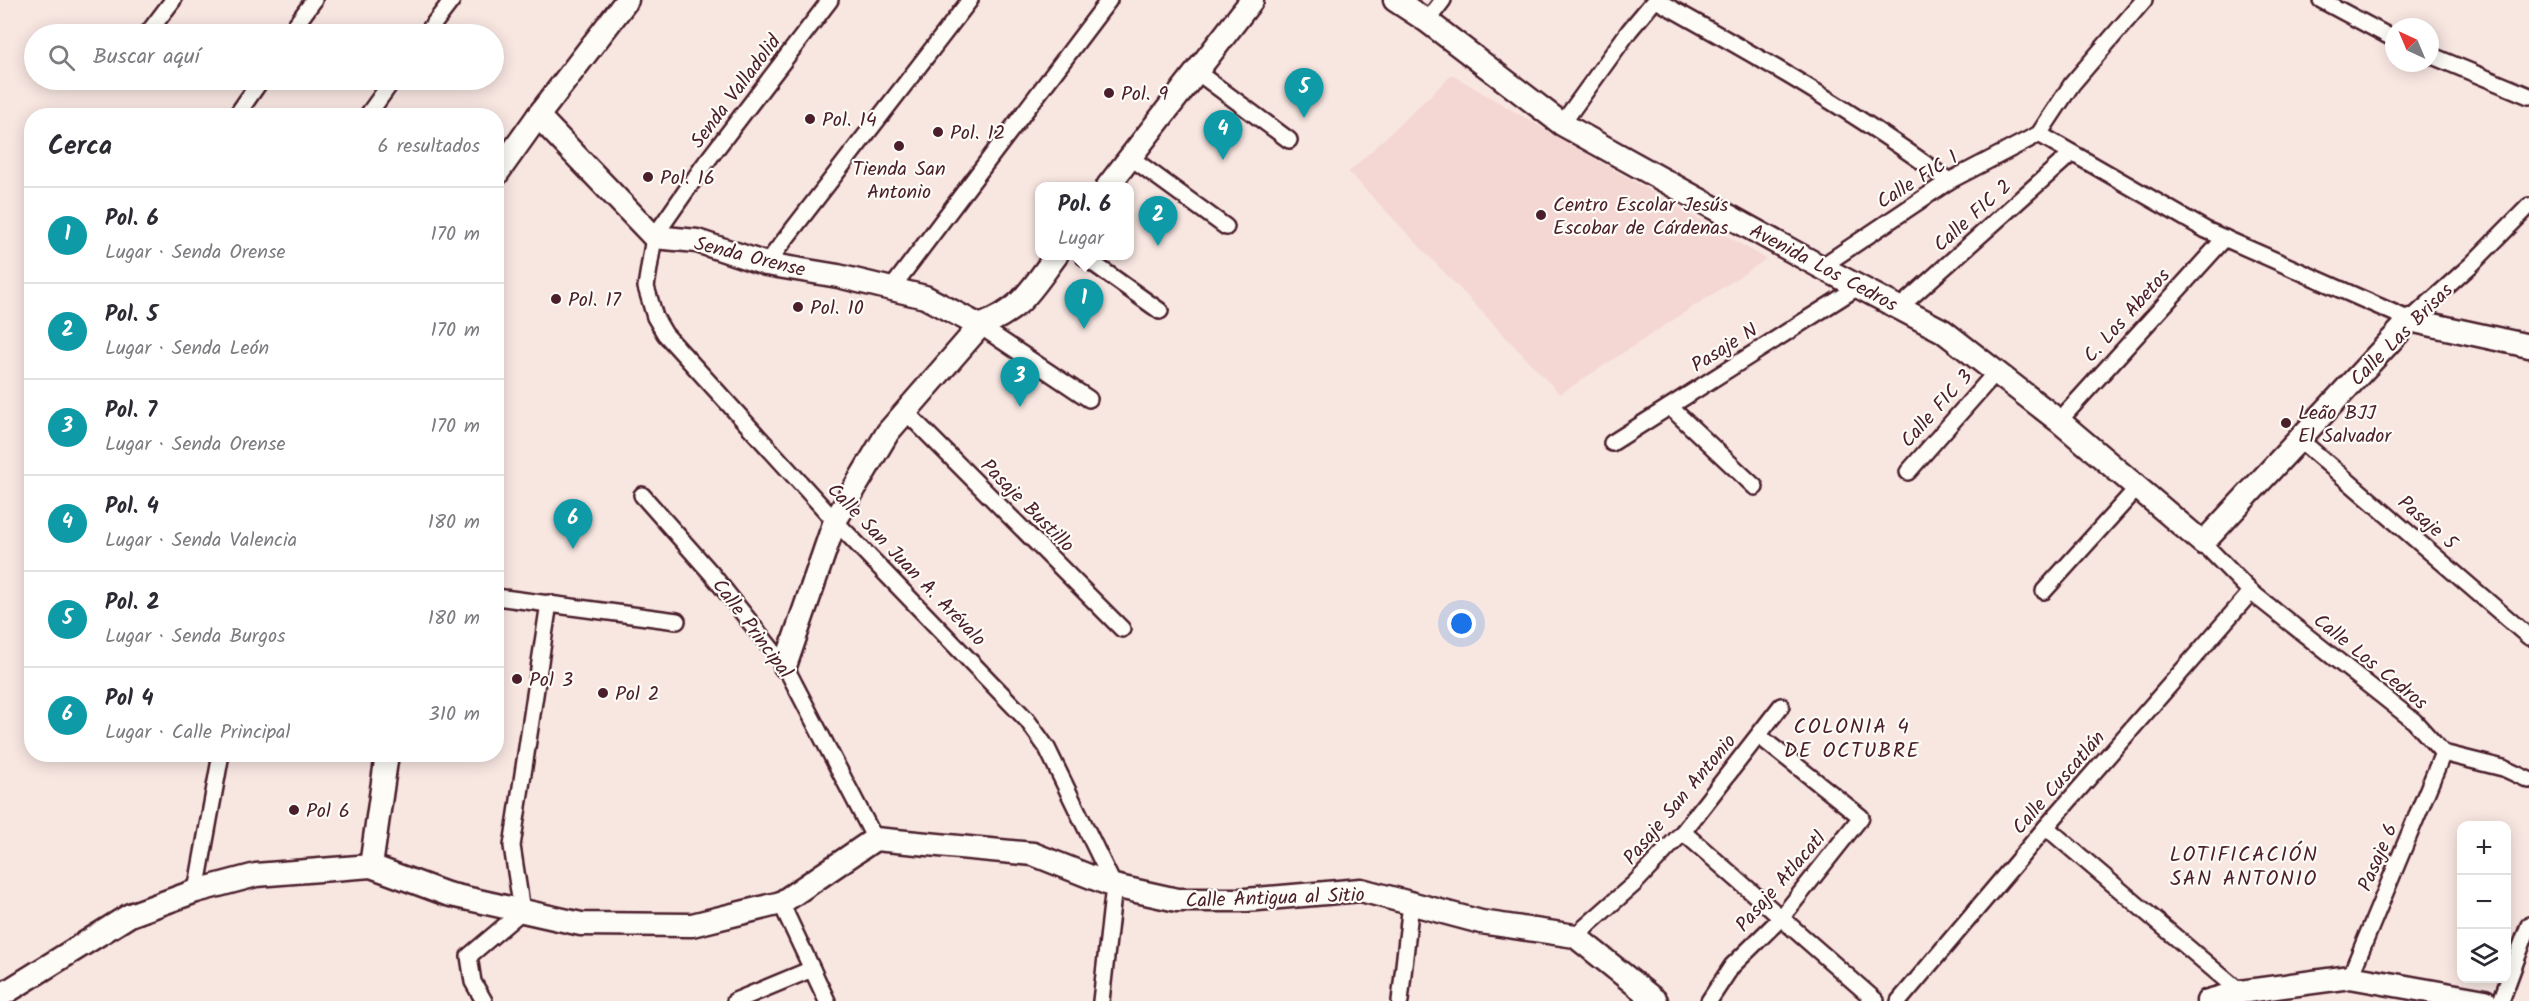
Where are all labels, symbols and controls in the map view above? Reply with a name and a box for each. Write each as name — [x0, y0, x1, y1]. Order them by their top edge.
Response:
north arrow — [2385, 18, 2439, 72]
search box — [24, 24, 504, 90]
street label: Senda Valladolid — [683, 28, 791, 156]
text: Buscar aquí — [93, 40, 200, 75]
icon: search — [45, 41, 78, 74]
pin: 5 — [1284, 68, 1324, 118]
place label: Pol. 9 — [1121, 79, 1169, 111]
marker: Pol. 9 — [1102, 86, 1116, 100]
place label: Pol. 14 — [822, 105, 877, 137]
pin: 4 — [1204, 110, 1242, 160]
marker: Pol. 14 — [803, 112, 817, 126]
place label: Pol. 12 — [950, 118, 1005, 150]
marker: Pol. 12 — [931, 125, 945, 139]
text: Cerca — [48, 126, 112, 168]
text: 6 resultados — [378, 131, 480, 163]
marker: Tienda San Antonio — [892, 139, 906, 153]
street label: Calle FIC 1 — [1871, 143, 1965, 218]
place label: Tienda San Antonio — [852, 154, 946, 209]
place label: Pol. 16 — [660, 163, 715, 195]
marker: Pol. 16 — [641, 170, 655, 184]
street label: Calle FIC 2 — [1927, 172, 2020, 261]
popup — [1035, 182, 1134, 260]
text: Pol. 6 — [1058, 188, 1111, 223]
place label: Centro Escolar Jesús Escobar de Cárdenas — [1553, 190, 1729, 245]
pin: 2 — [1138, 196, 1178, 246]
text: Pol. 6 — [105, 202, 159, 237]
marker: Centro Escolar Jesús Escobar de Cárdenas — [1534, 208, 1548, 222]
street label: Avenida Los Cedros — [1743, 216, 1903, 322]
text: 1 — [64, 219, 71, 251]
text: 170 m — [431, 219, 480, 251]
text: Lugar — [1058, 223, 1104, 255]
street label: Senda Orense — [690, 229, 809, 287]
text: Lugar · Senda Orense — [105, 237, 286, 269]
street label: C. Los Abetos — [2076, 261, 2179, 371]
street label: Calle Las Brisas — [2343, 276, 2462, 395]
pin: 1 — [1064, 280, 1104, 329]
place label: Pol. 17 — [568, 285, 622, 317]
marker: Pol. 17 — [549, 292, 563, 306]
place label: Pol. 10 — [810, 293, 864, 325]
text: Pol. 5 — [105, 298, 158, 333]
marker: Pol. 10 — [791, 300, 805, 314]
text: 2 — [62, 315, 73, 347]
text: 170 m — [431, 315, 480, 347]
street label: Pasaje N — [1685, 316, 1765, 382]
text: Lugar · Senda León — [105, 333, 269, 365]
pin: 3 — [1000, 358, 1040, 407]
street label: Calle FIC 3 — [1893, 363, 1982, 456]
text: Pol. 7 — [105, 394, 157, 429]
place label: Leão BJJ El Salvador — [2298, 398, 2392, 453]
text: 3 — [62, 411, 73, 443]
text: 170 m — [431, 411, 480, 443]
marker: Leão BJJ El Salvador — [2279, 416, 2293, 430]
text: Lugar · Senda Orense — [105, 429, 286, 461]
street label: Pasaje Bustillo — [972, 452, 1081, 561]
street label: Calle San Juan A. Arévalo — [818, 476, 993, 655]
street label: Pasaje 5 — [2389, 488, 2465, 560]
text: Pol. 4 — [105, 490, 159, 525]
pin: 6 — [554, 500, 592, 549]
text: 4 — [62, 507, 73, 539]
text: 180 m — [428, 507, 480, 539]
text: Lugar · Senda Valencia — [105, 525, 297, 557]
street label: Calle Principal — [703, 572, 800, 686]
text: Pol. 2 — [105, 586, 159, 621]
text: 5 — [62, 603, 73, 635]
text: 180 m — [428, 603, 480, 635]
street label: Calle Los Cedros — [2305, 606, 2435, 719]
your location — [1447, 609, 1476, 638]
text: Lugar · Senda Burgos — [105, 621, 286, 653]
place label: Pol 3 — [529, 665, 573, 697]
marker: Pol 3 — [510, 672, 524, 686]
place label: Pol 2 — [615, 679, 659, 711]
text: Pol 4 — [105, 682, 153, 717]
marker: Pol 2 — [596, 686, 610, 700]
text: 6 — [62, 699, 73, 731]
text: 310 m — [428, 699, 480, 731]
district label: COLONIA 4 DE OCTUBRE — [1784, 711, 1920, 768]
text: Lugar · Calle Principal — [105, 717, 290, 749]
street label: Calle Cuscatlán — [2005, 724, 2114, 843]
street label: Pasaje San Antonio — [1616, 728, 1745, 873]
place label: Pol 6 — [306, 796, 350, 828]
marker: Pol 6 — [287, 803, 301, 817]
street label: Pasaje 6 — [2350, 819, 2408, 897]
map controls — [2457, 821, 2511, 983]
button: + — [2457, 821, 2511, 875]
street label: Pasaje Atlacatl — [1728, 824, 1835, 940]
district label: LOTIFICACIÓN SAN ANTONIO — [2169, 839, 2319, 896]
button: − — [2457, 875, 2511, 929]
street label: Calle Antigua al Sitio — [1185, 880, 1365, 918]
button: layers — [2457, 929, 2511, 983]

